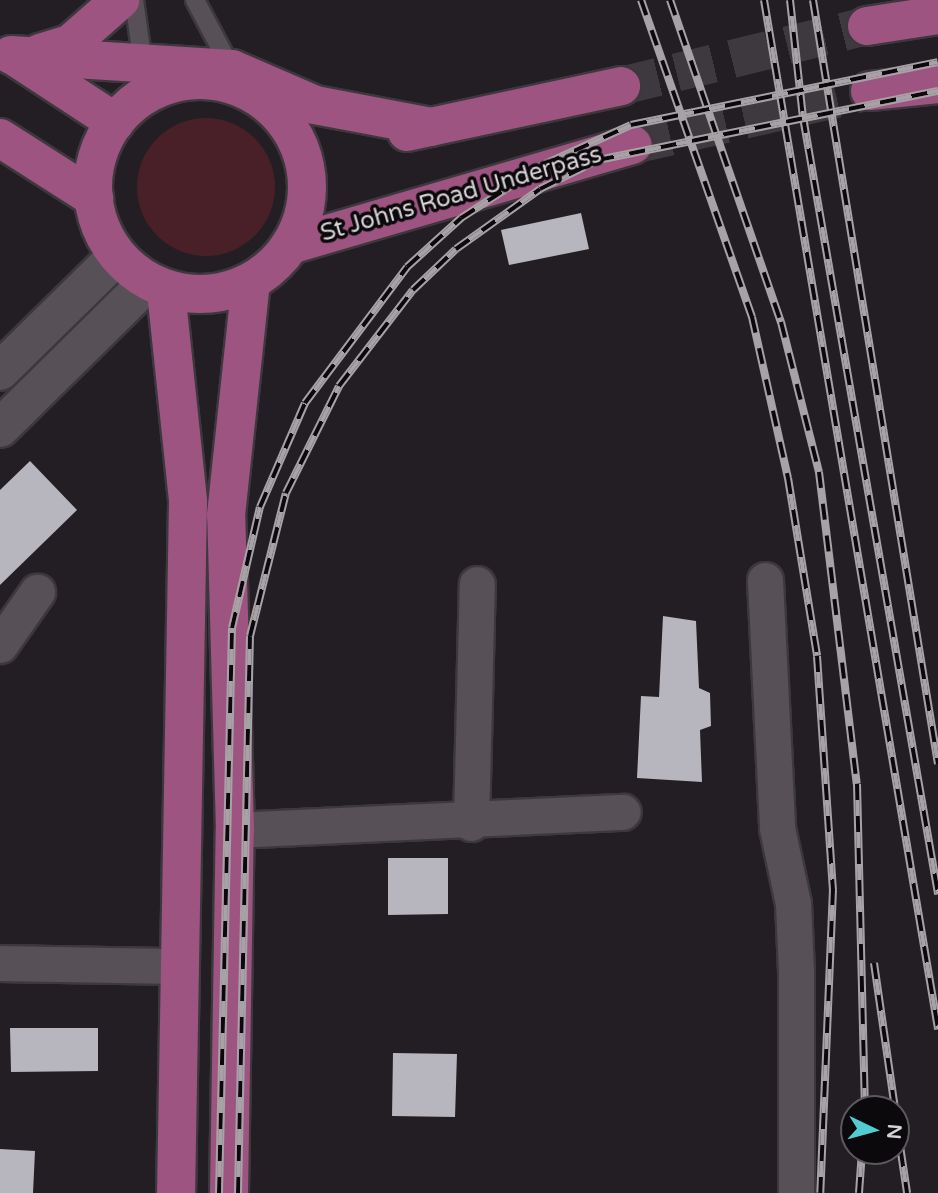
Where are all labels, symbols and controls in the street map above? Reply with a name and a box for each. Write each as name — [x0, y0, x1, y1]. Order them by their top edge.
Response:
street label: St Johns Road Underpass — [317, 140, 605, 248]
north arrow — [840, 1095, 910, 1165]
text: N — [882, 1123, 906, 1140]

